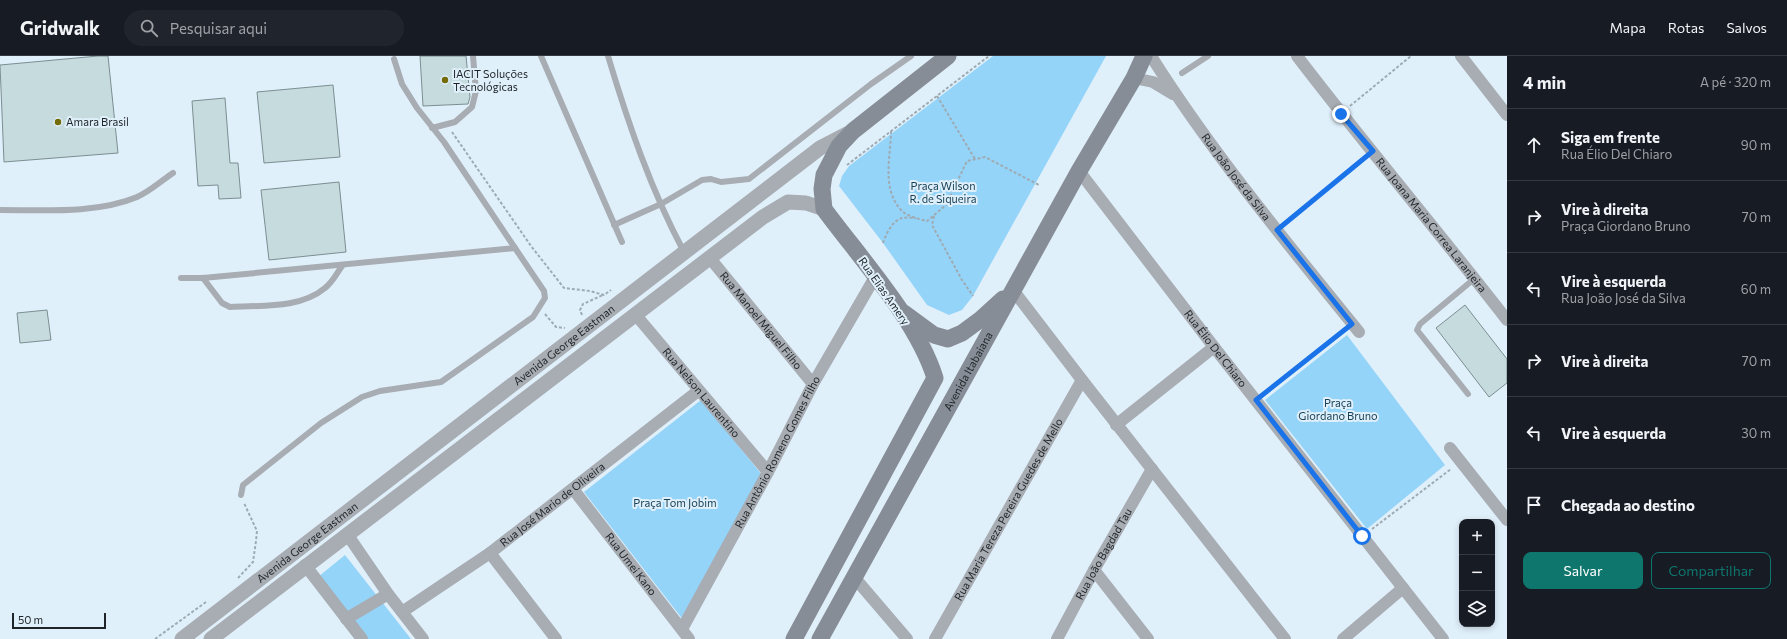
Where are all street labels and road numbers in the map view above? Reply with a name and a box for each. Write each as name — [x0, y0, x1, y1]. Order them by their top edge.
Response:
street label: Rua João José da Silva — [1199, 131, 1274, 223]
street label: Rua Joana Maria Correa Laranjeira — [1374, 155, 1490, 295]
street label: Rua Elias Amery — [856, 254, 913, 327]
street label: Rua Manoel Miguel Filho — [718, 269, 805, 372]
street label: Avenida George Eastman — [511, 302, 617, 388]
street label: Rua Élio Del Chiaro — [1182, 307, 1250, 390]
street label: Avenida Itabaiana — [941, 329, 995, 413]
street label: Rua Nelson Laurentino — [660, 345, 743, 440]
street label: Rua Antônio Romeno Gomes Filho — [732, 373, 823, 530]
street label: Rua Maria Tereza Pereira Guedes de Mello — [951, 415, 1065, 603]
street label: Rua José Mario de Oliveira — [497, 459, 607, 549]
street label: Avenida George Eastman — [254, 499, 360, 585]
street label: Rua João Bagdad Tau — [1072, 506, 1134, 602]
street label: Rua Umei Kano — [603, 530, 660, 598]

